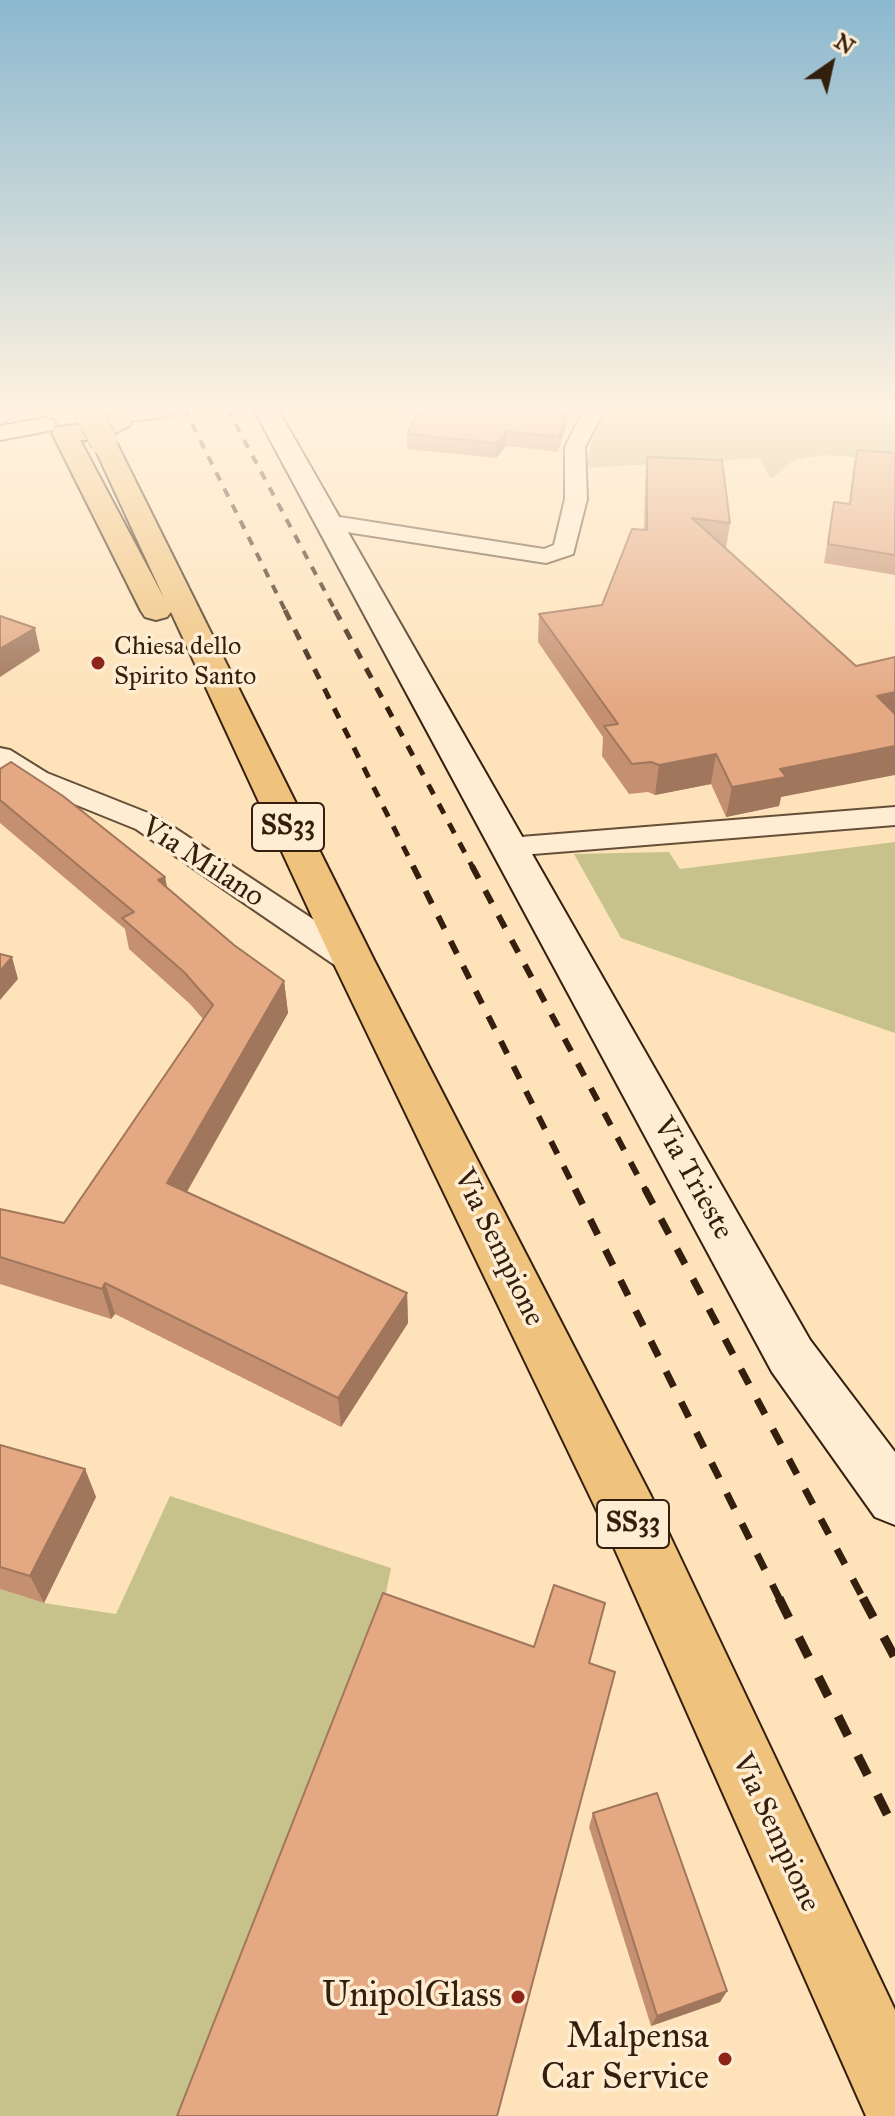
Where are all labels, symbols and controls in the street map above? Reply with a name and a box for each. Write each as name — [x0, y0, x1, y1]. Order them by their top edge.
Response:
north arrow — [791, 24, 871, 104]
text: N — [829, 27, 860, 60]
place label: Chiesa dello Spirito Santo — [114, 632, 256, 694]
marker: Chiesa dello Spirito Santo — [89, 654, 107, 672]
road number: SS33 — [252, 803, 324, 851]
street label: Via Milano — [134, 810, 270, 916]
street label: Via Trieste — [644, 1112, 740, 1246]
street label: Via Sempione — [444, 1164, 552, 1332]
road number: SS33 — [597, 1500, 669, 1548]
street label: Via Sempione — [723, 1748, 827, 1918]
place label: UnipolGlass — [322, 1975, 502, 2019]
marker: UnipolGlass — [509, 1988, 527, 2006]
place label: Malpensa Car Service — [541, 2016, 709, 2101]
marker: Malpensa Car Service — [716, 2050, 734, 2068]

